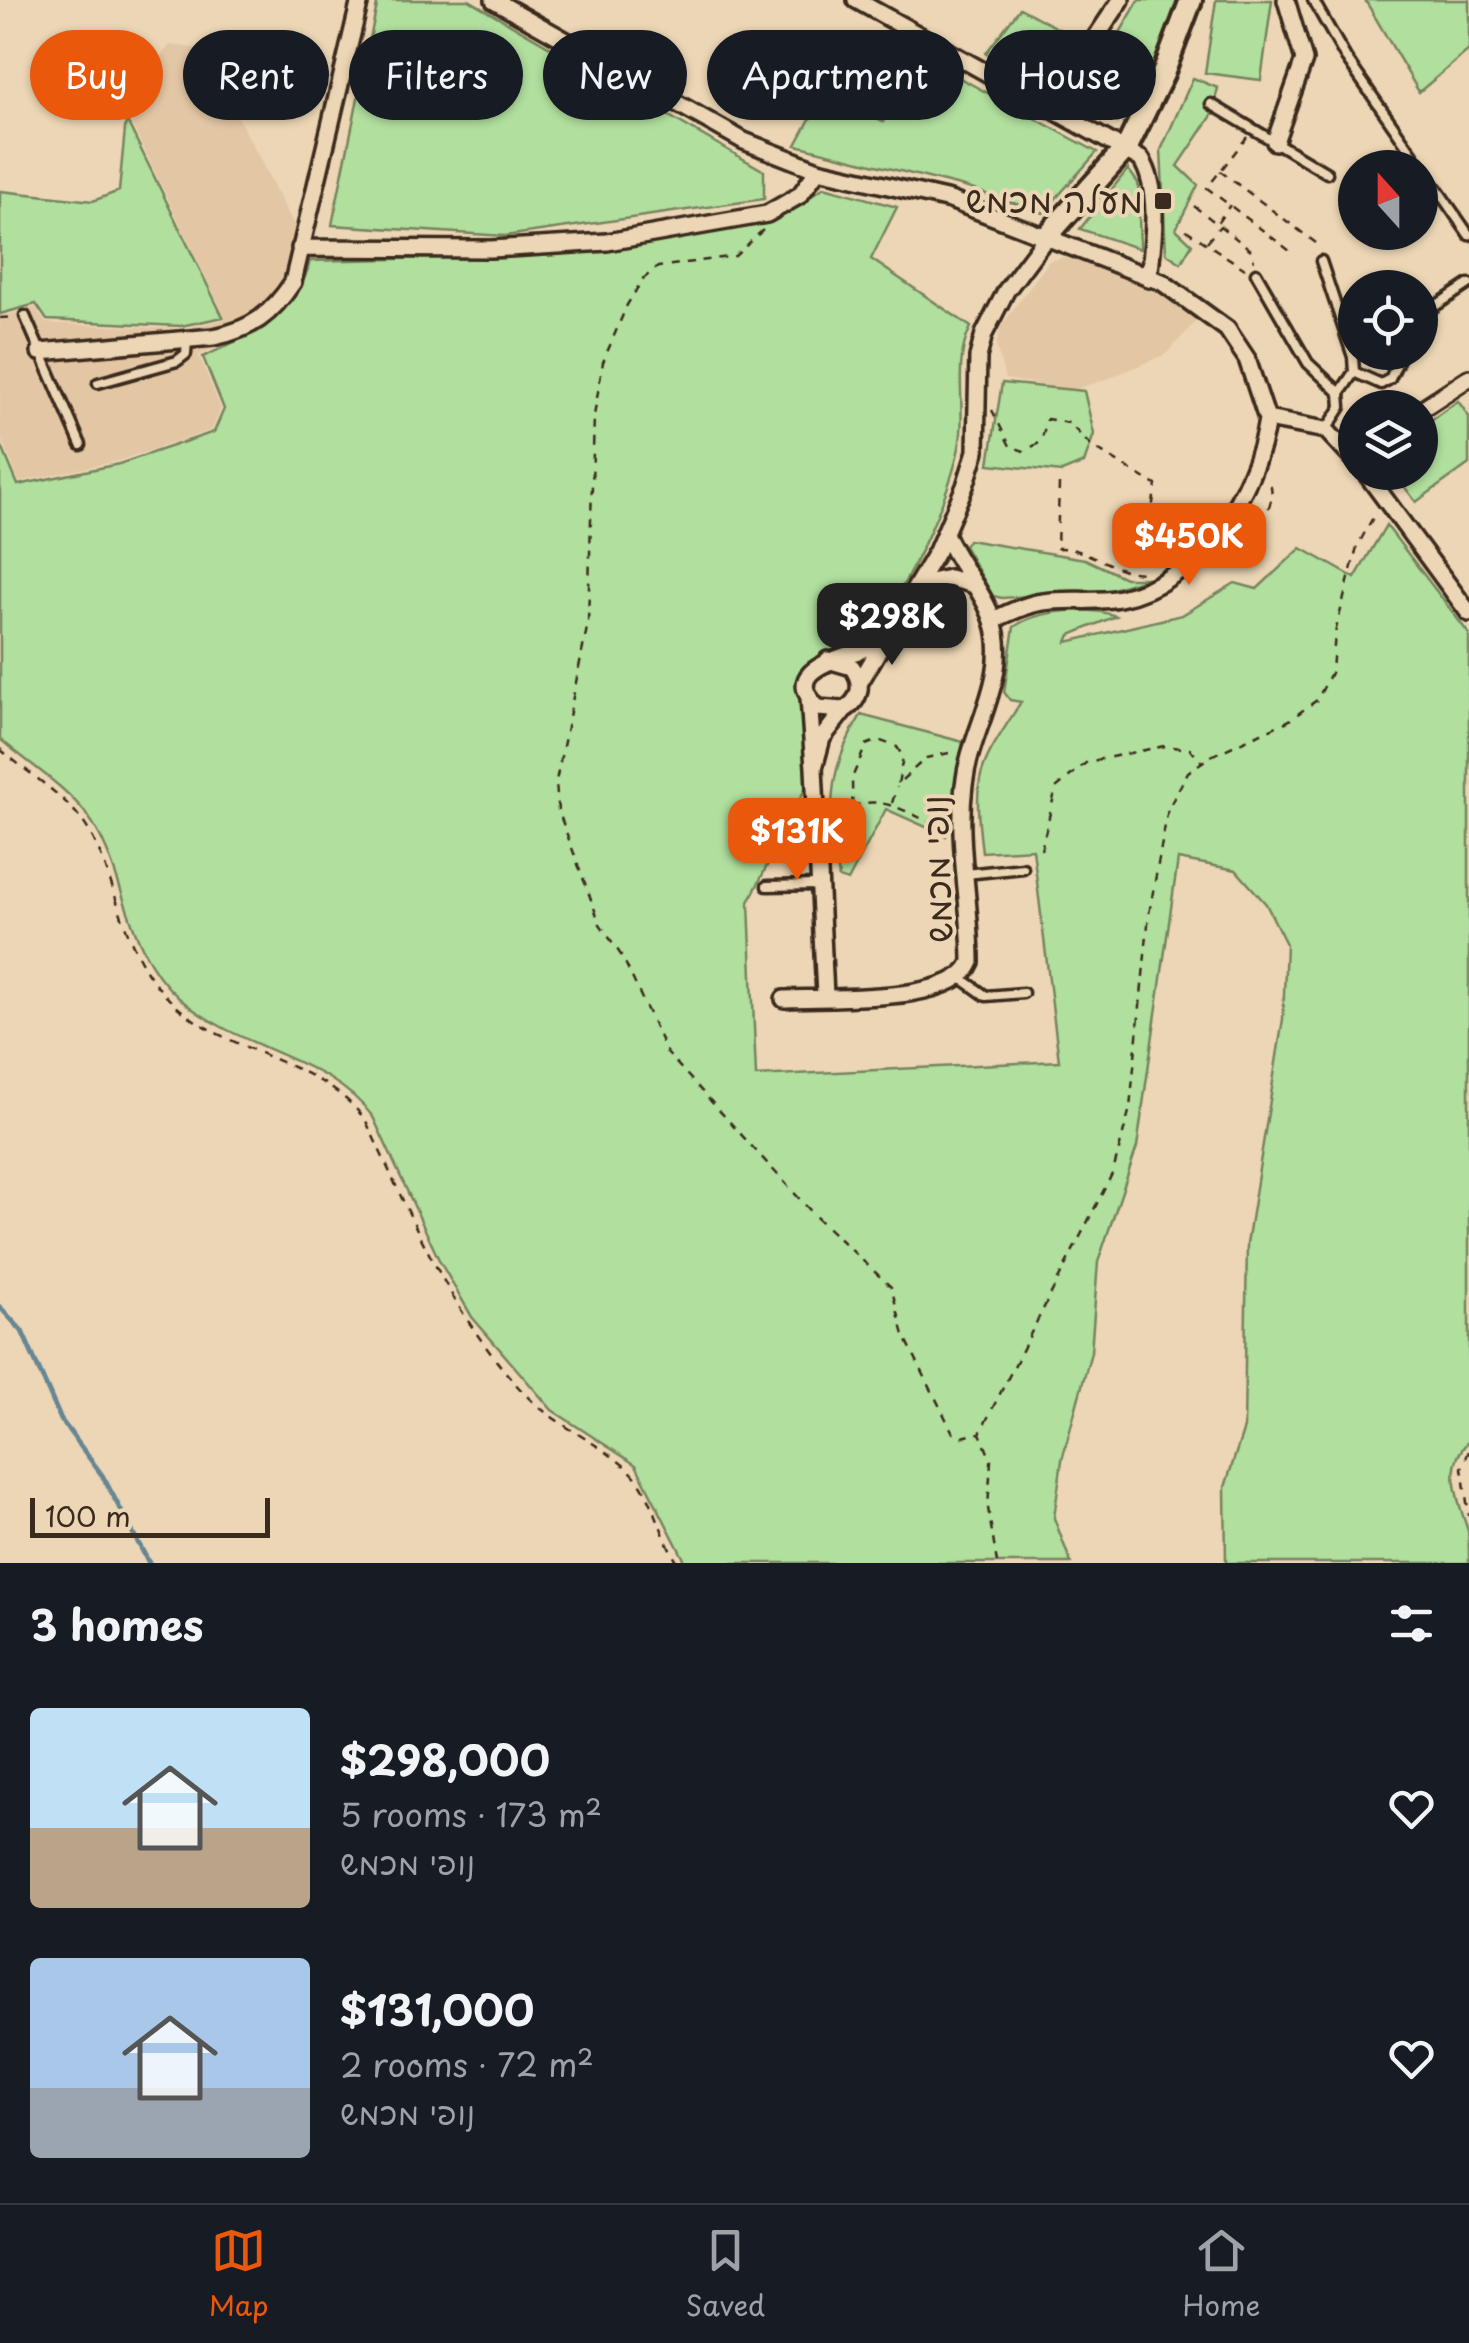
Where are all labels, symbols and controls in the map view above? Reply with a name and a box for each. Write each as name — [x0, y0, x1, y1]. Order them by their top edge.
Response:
chip: Buy — [30, 30, 163, 120]
chip: Rent — [183, 30, 329, 120]
chip: Filters — [349, 30, 523, 120]
chip: New — [543, 30, 687, 120]
chip: Apartment — [707, 30, 964, 120]
chip: House — [984, 30, 1156, 120]
north arrow — [1338, 150, 1438, 250]
map controls — [1338, 150, 1438, 490]
place label: מעלה מכמש — [966, 172, 1143, 225]
marker: מעלה מכמש — [1152, 190, 1174, 212]
button: locate — [1338, 270, 1438, 370]
button: layers — [1338, 390, 1438, 490]
pin: $450K — [1119, 503, 1259, 588]
text: $450K — [1134, 511, 1244, 559]
pin: $298K — [822, 583, 962, 668]
text: $298K — [839, 591, 945, 639]
street label: נופי מכמש — [906, 794, 965, 944]
pin: $131K — [727, 798, 867, 883]
text: $131K — [750, 806, 844, 854]
scale bar — [30, 1493, 270, 1538]
text: 100 m — [45, 1494, 131, 1537]
text: 3 homes — [30, 1592, 203, 1655]
icon: filters — [1384, 1596, 1439, 1651]
text: $298,000 — [340, 1727, 550, 1790]
icon: home — [110, 1748, 230, 1868]
icon: heart — [1384, 1781, 1439, 1836]
text: 5 rooms · 173 m² — [340, 1790, 602, 1838]
text: נופי מכמש — [340, 1838, 475, 1886]
text: $131,000 — [340, 1977, 534, 2040]
icon: home — [110, 1998, 230, 2118]
icon: heart — [1384, 2031, 1439, 2086]
text: 2 rooms · 72 m² — [340, 2040, 594, 2088]
text: נופי מכמש — [340, 2088, 475, 2136]
tab: Map — [209, 2223, 268, 2326]
tab: Saved — [686, 2223, 765, 2326]
tab: Home — [1182, 2223, 1260, 2326]

